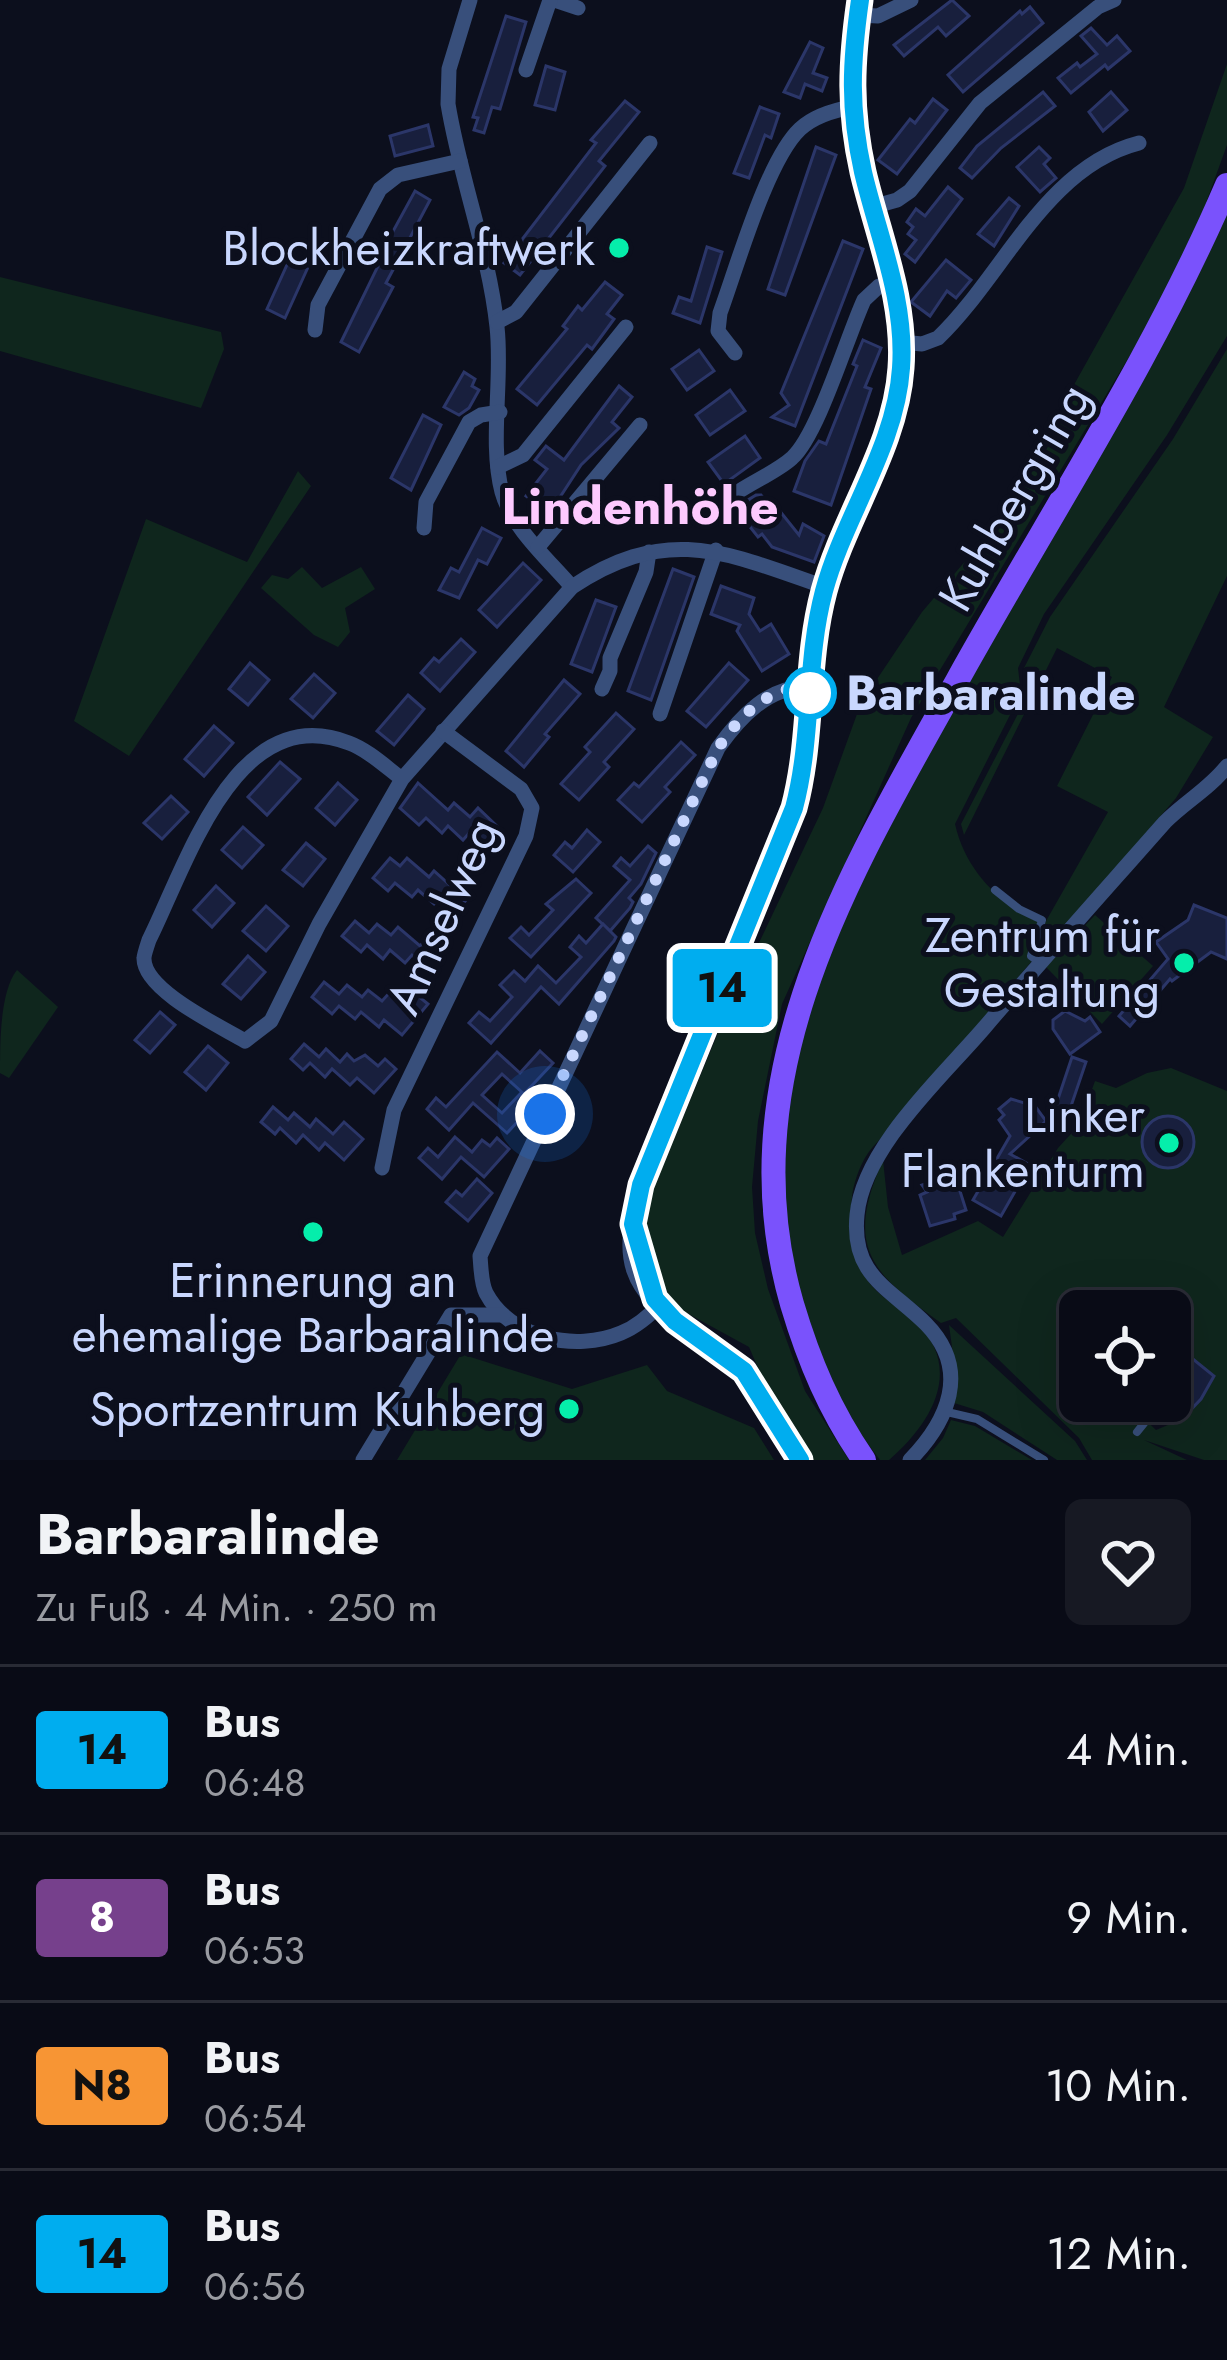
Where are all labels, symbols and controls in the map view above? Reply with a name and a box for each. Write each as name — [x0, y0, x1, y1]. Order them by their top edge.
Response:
place label: Blockheizkraftwerk — [222, 214, 596, 283]
marker: Blockheizkraftwerk — [606, 235, 632, 261]
street label: Kuhbergring — [921, 371, 1108, 624]
district label: Lindenhöhe — [501, 469, 779, 543]
place label: Barbaralinde — [846, 659, 1136, 728]
marker: Barbaralinde — [785, 668, 835, 718]
street label: Amselweg — [369, 807, 516, 1025]
place label: Zentrum für Gestaltung — [925, 901, 1161, 1025]
line badge: 14 — [668, 949, 776, 1027]
marker: Zentrum für Gestaltung — [1171, 950, 1197, 976]
text: 14 — [697, 957, 747, 1018]
place label: Linker Flankenturm — [901, 1081, 1146, 1205]
your location — [515, 1084, 575, 1144]
marker: Linker Flankenturm — [1156, 1130, 1182, 1156]
marker: Erinnerung an ehemalige Barbaralinde — [300, 1219, 326, 1245]
place label: Erinnerung an ehemalige Barbaralinde — [72, 1246, 554, 1370]
map controls — [1059, 1290, 1191, 1422]
button: locate — [1059, 1290, 1191, 1422]
place label: Sportzentrum Kuhberg — [90, 1375, 545, 1444]
marker: Sportzentrum Kuhberg — [556, 1396, 582, 1422]
text: Barbaralinde — [36, 1493, 380, 1575]
button: heart — [1065, 1499, 1191, 1625]
text: Zu Fuß · 4 Min. · 250 m — [36, 1579, 438, 1636]
text: Bus — [204, 1689, 280, 1754]
text: 4 Min. — [1066, 1717, 1191, 1782]
text: 14 — [77, 1719, 127, 1780]
text: 06:48 — [204, 1754, 306, 1811]
text: Bus — [204, 1857, 280, 1922]
text: 9 Min. — [1066, 1885, 1191, 1950]
text: 8 — [89, 1887, 115, 1948]
text: 06:53 — [204, 1922, 305, 1979]
text: Bus — [204, 2025, 280, 2090]
text: 10 Min. — [1045, 2053, 1191, 2118]
text: N8 — [72, 2055, 132, 2116]
text: 06:54 — [204, 2090, 306, 2147]
text: Bus — [204, 2193, 280, 2258]
text: 12 Min. — [1046, 2221, 1191, 2286]
text: 14 — [77, 2223, 127, 2284]
text: 06:56 — [204, 2258, 306, 2315]

